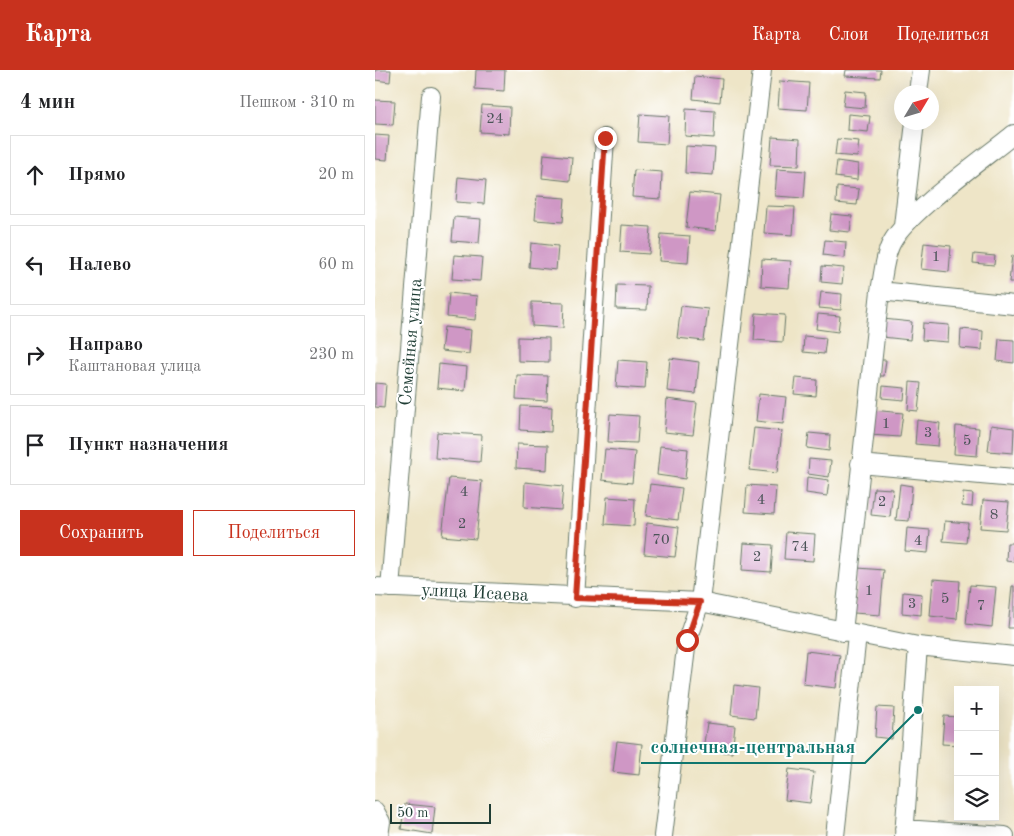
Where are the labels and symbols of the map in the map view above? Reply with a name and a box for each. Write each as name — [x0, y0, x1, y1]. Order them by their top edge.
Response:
north arrow — [894, 85, 939, 130]
house number: 24 — [486, 112, 504, 127]
route end — [594, 127, 617, 150]
house number: 1 — [932, 250, 940, 265]
street label: Семейная улица — [396, 277, 426, 406]
house number: 1 — [882, 417, 890, 432]
house number: 3 — [924, 426, 932, 441]
house number: 5 — [963, 434, 971, 449]
house number: 4 — [460, 485, 468, 500]
house number: 4 — [757, 493, 765, 508]
house number: 2 — [878, 495, 886, 510]
house number: 8 — [990, 508, 998, 523]
house number: 2 — [458, 517, 466, 532]
house number: 70 — [652, 533, 670, 548]
house number: 4 — [914, 534, 922, 549]
house number: 74 — [791, 540, 809, 555]
house number: 2 — [753, 550, 761, 565]
street label: улица Исаева — [421, 581, 529, 605]
house number: 1 — [865, 584, 873, 599]
house number: 5 — [941, 592, 949, 607]
house number: 3 — [908, 597, 916, 612]
house number: 7 — [977, 599, 985, 614]
route start — [676, 629, 699, 652]
callout: солнечная-центральная — [641, 729, 865, 763]
text: солнечная-центральная — [651, 739, 855, 758]
scale bar — [390, 801, 491, 824]

